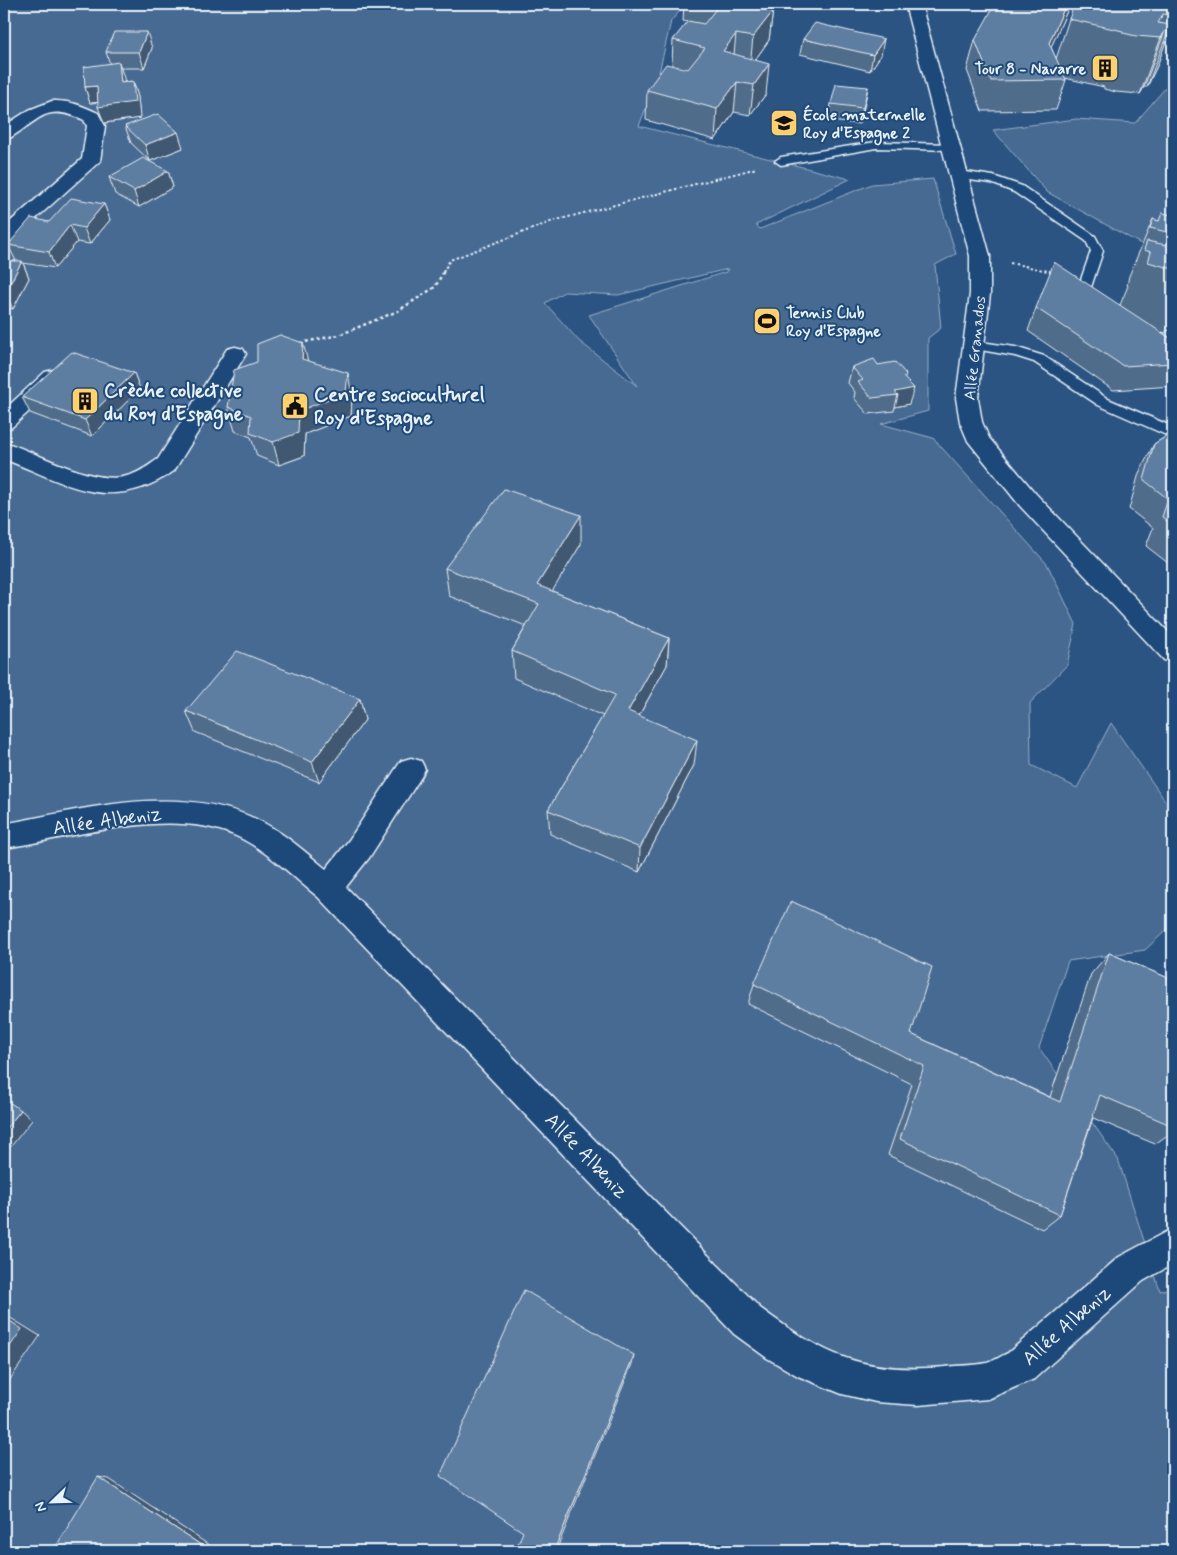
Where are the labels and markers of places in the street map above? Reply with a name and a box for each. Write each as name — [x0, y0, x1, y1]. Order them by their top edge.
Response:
building icon: Tour 8 - Navarre — [1090, 53, 1120, 83]
place label: Tour 8 - Navarre — [974, 59, 1086, 80]
place label: École maternelle Roy d'Espagne 2 — [803, 104, 927, 146]
school or university icon: École maternelle Roy d'Espagne 2 — [769, 108, 799, 138]
place label: Tennis Club Roy d'Espagne — [786, 303, 881, 344]
sports icon: Tennis Club Roy d'Espagne — [752, 306, 782, 336]
place label: Crèche collective du Roy d'Espagne — [104, 378, 244, 430]
place label: Centre socioculturel Roy d'Espagne — [314, 382, 485, 434]
building icon: Crèche collective du Roy d'Espagne — [70, 386, 100, 416]
public building icon: Centre socioculturel Roy d'Espagne — [280, 391, 310, 421]

